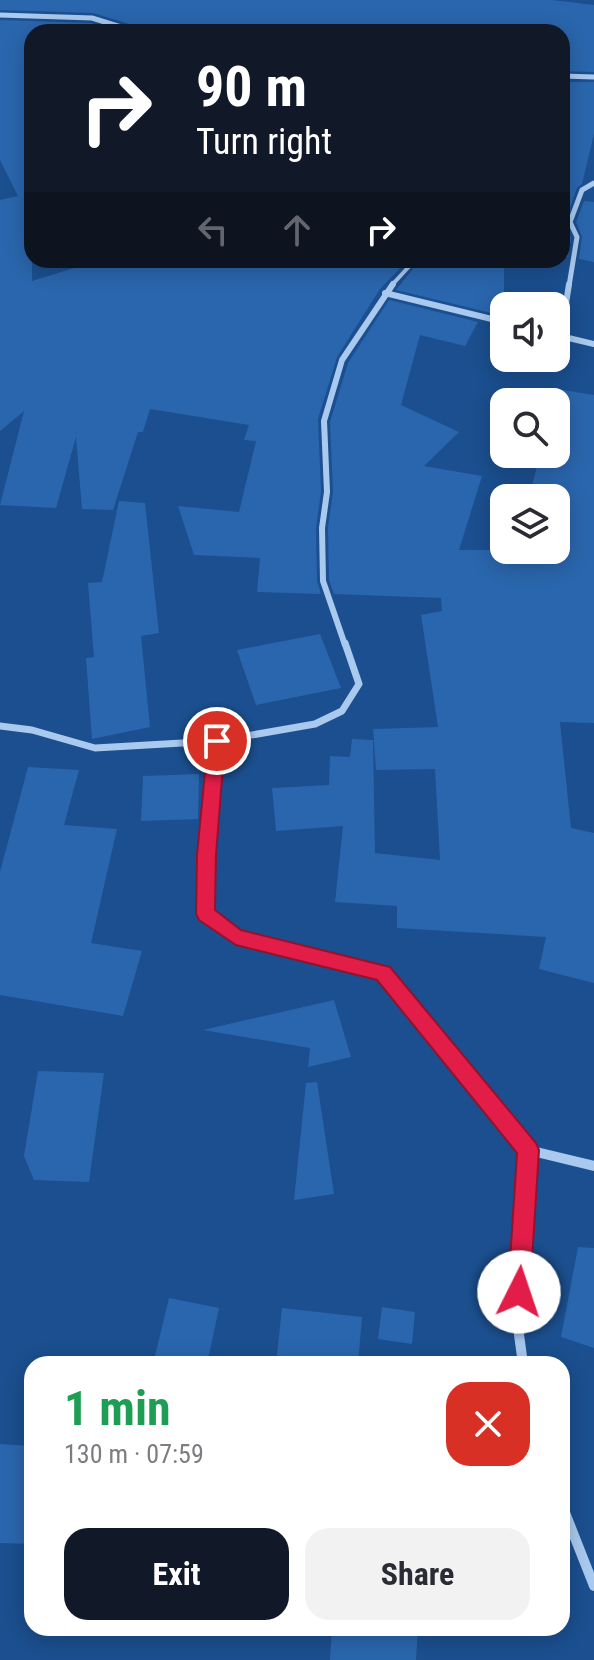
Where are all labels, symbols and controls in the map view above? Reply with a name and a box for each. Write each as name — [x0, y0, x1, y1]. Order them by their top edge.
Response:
text: 90 m — [196, 54, 307, 120]
icon: right — [64, 56, 168, 160]
text: Turn right — [196, 121, 332, 163]
icon: left — [191, 208, 235, 252]
icon: ahead — [275, 208, 319, 252]
icon: right — [359, 208, 403, 252]
map controls — [490, 292, 570, 564]
button: sound — [490, 292, 570, 372]
button: search — [490, 388, 570, 468]
button: layers — [490, 484, 570, 564]
pin — [183, 707, 251, 775]
icon: arrive — [195, 719, 239, 763]
position arrow — [477, 1250, 561, 1334]
text: 1 min — [64, 1380, 171, 1437]
button: close — [446, 1382, 530, 1466]
text: 130 m · 07:59 — [64, 1439, 204, 1469]
button: Exit — [64, 1528, 289, 1620]
button: Share — [305, 1528, 530, 1620]

